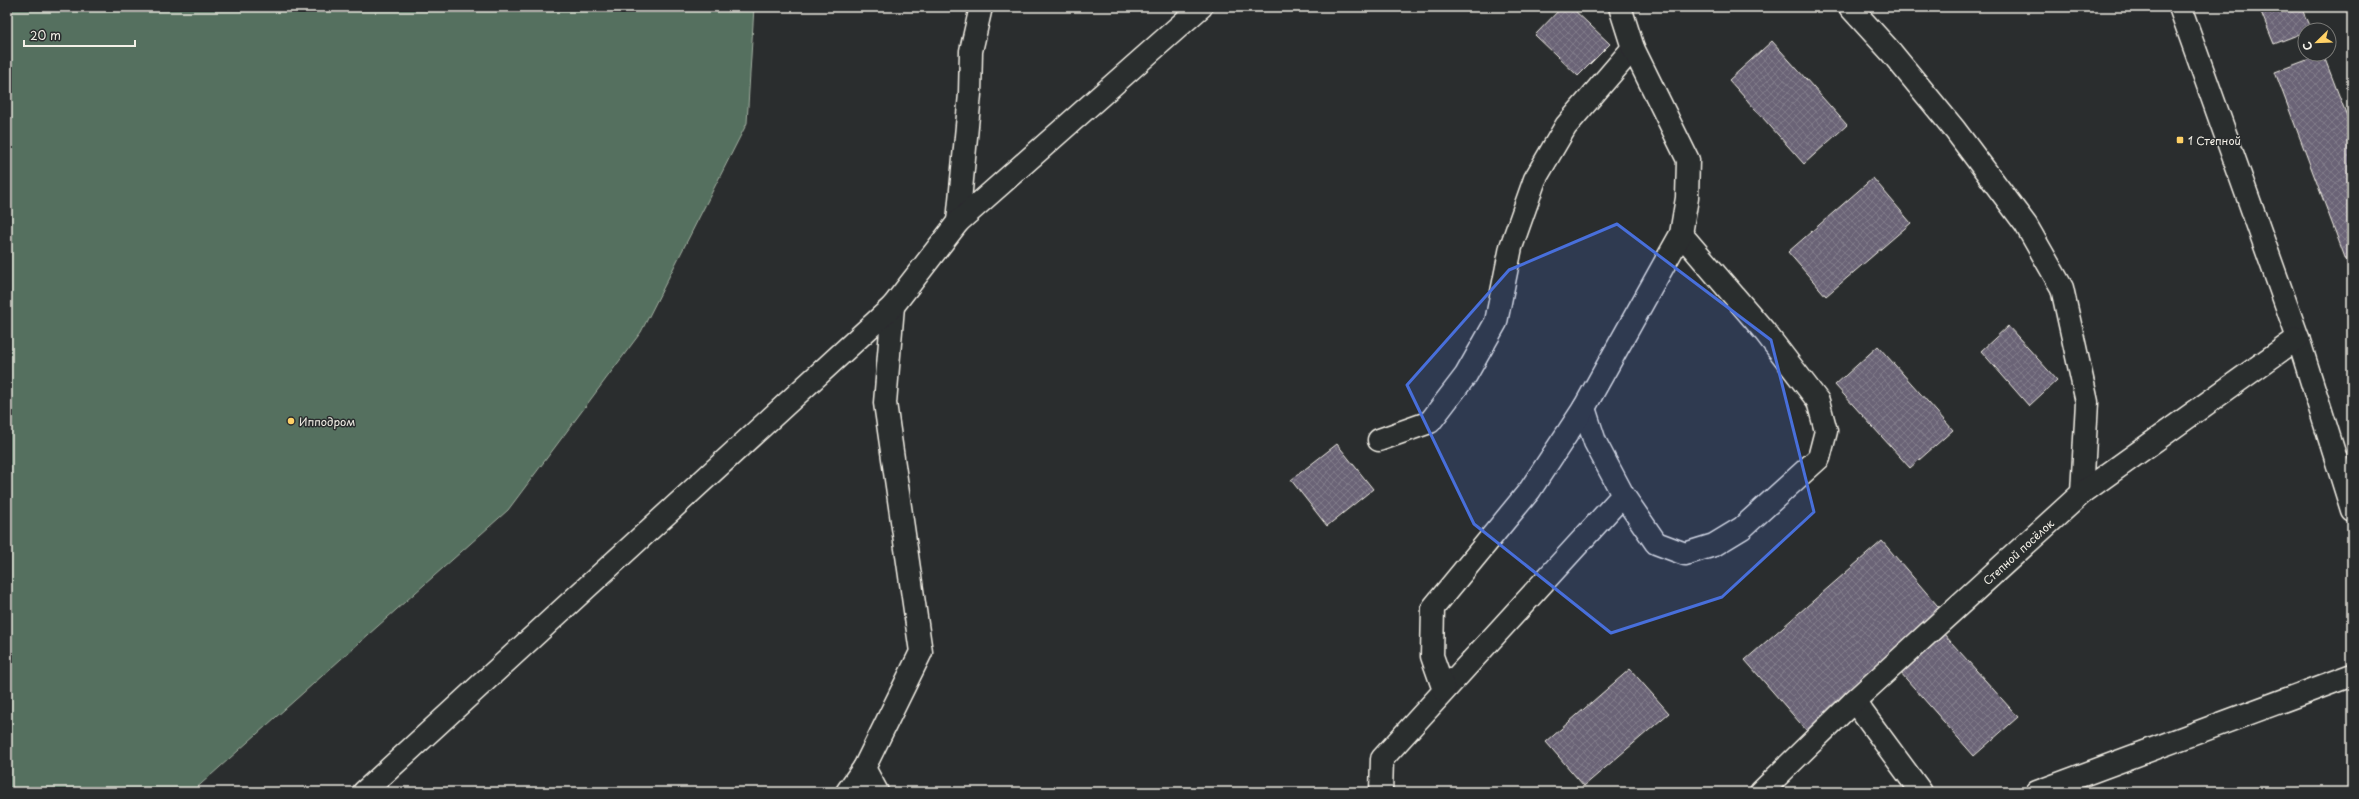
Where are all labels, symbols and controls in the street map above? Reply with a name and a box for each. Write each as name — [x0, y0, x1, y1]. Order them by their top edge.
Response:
scale bar — [24, 22, 135, 48]
north arrow — [2297, 22, 2337, 62]
text: 20 m — [30, 26, 61, 44]
text: С — [2298, 39, 2317, 53]
place label: 1 Степной — [2188, 132, 2241, 149]
marker: 1 Степной — [2175, 135, 2185, 145]
place label: Ипподром — [299, 413, 355, 430]
marker: Ипподром — [286, 416, 296, 426]
street label: Степной посёлок — [1979, 514, 2058, 588]

